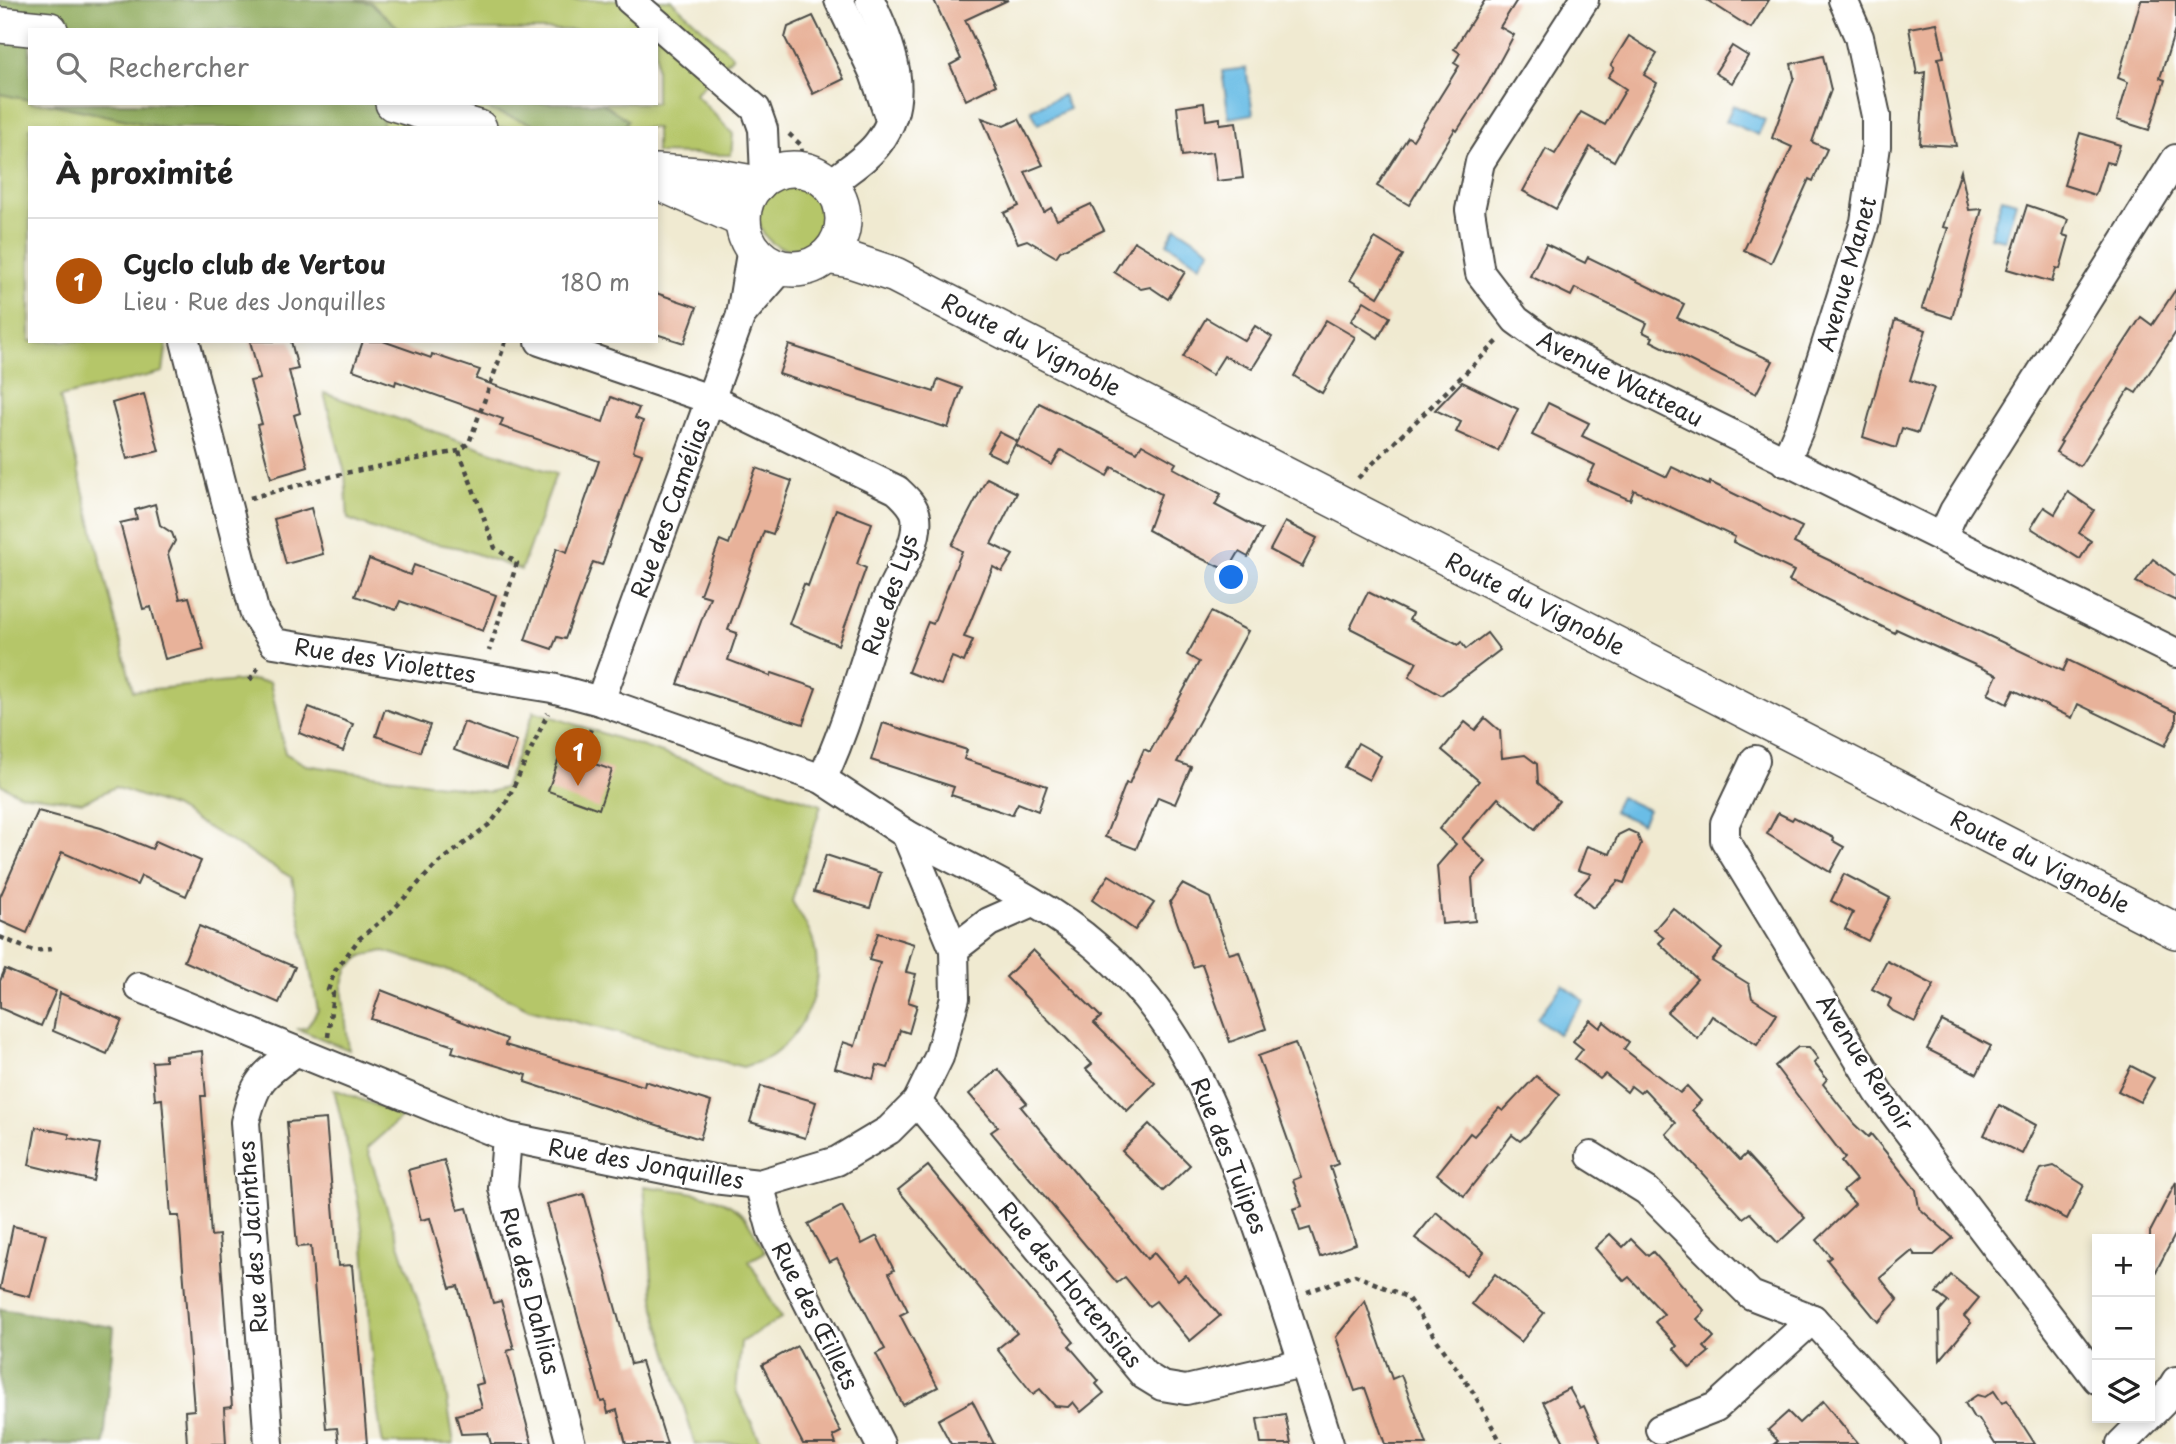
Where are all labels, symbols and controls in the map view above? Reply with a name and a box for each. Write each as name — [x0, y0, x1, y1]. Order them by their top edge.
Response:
search box — [28, 28, 658, 105]
text: Rechercher — [108, 47, 249, 86]
icon: search — [52, 48, 90, 86]
text: À proximité — [56, 149, 233, 194]
street label: Avenue Manet — [1807, 192, 1884, 355]
text: Cyclo club de Vertou — [123, 244, 386, 283]
text: 1 — [74, 264, 85, 299]
text: 180 m — [561, 264, 630, 299]
text: Lieu · Rue des Jonquilles — [123, 283, 386, 318]
street label: Route du Vignoble — [936, 283, 1128, 404]
street label: Avenue Watteau — [1532, 321, 1710, 435]
street label: Rue des Camélias — [621, 412, 718, 603]
street label: Rue des Lys — [852, 529, 926, 660]
street label: Route du Vignoble — [1440, 542, 1632, 663]
your location — [1214, 560, 1248, 594]
street label: Rue des Violettes — [292, 628, 478, 691]
pin: 1 — [555, 728, 601, 786]
street label: Route du Vignoble — [1945, 800, 2137, 921]
street label: Avenue Renoir — [1809, 987, 1924, 1138]
street label: Rue des Tulipes — [1183, 1072, 1278, 1239]
street label: Rue des Jonquilles — [546, 1128, 747, 1197]
street label: Rue des Jacinthes — [227, 1140, 276, 1335]
street label: Rue des Hortensias — [991, 1193, 1151, 1375]
street label: Rue des Dahlias — [492, 1203, 571, 1378]
map controls — [2092, 1234, 2155, 1423]
button: + — [2092, 1234, 2155, 1297]
street label: Rue des Œillets — [764, 1235, 869, 1396]
button: − — [2092, 1297, 2155, 1360]
button: layers — [2092, 1360, 2155, 1423]

